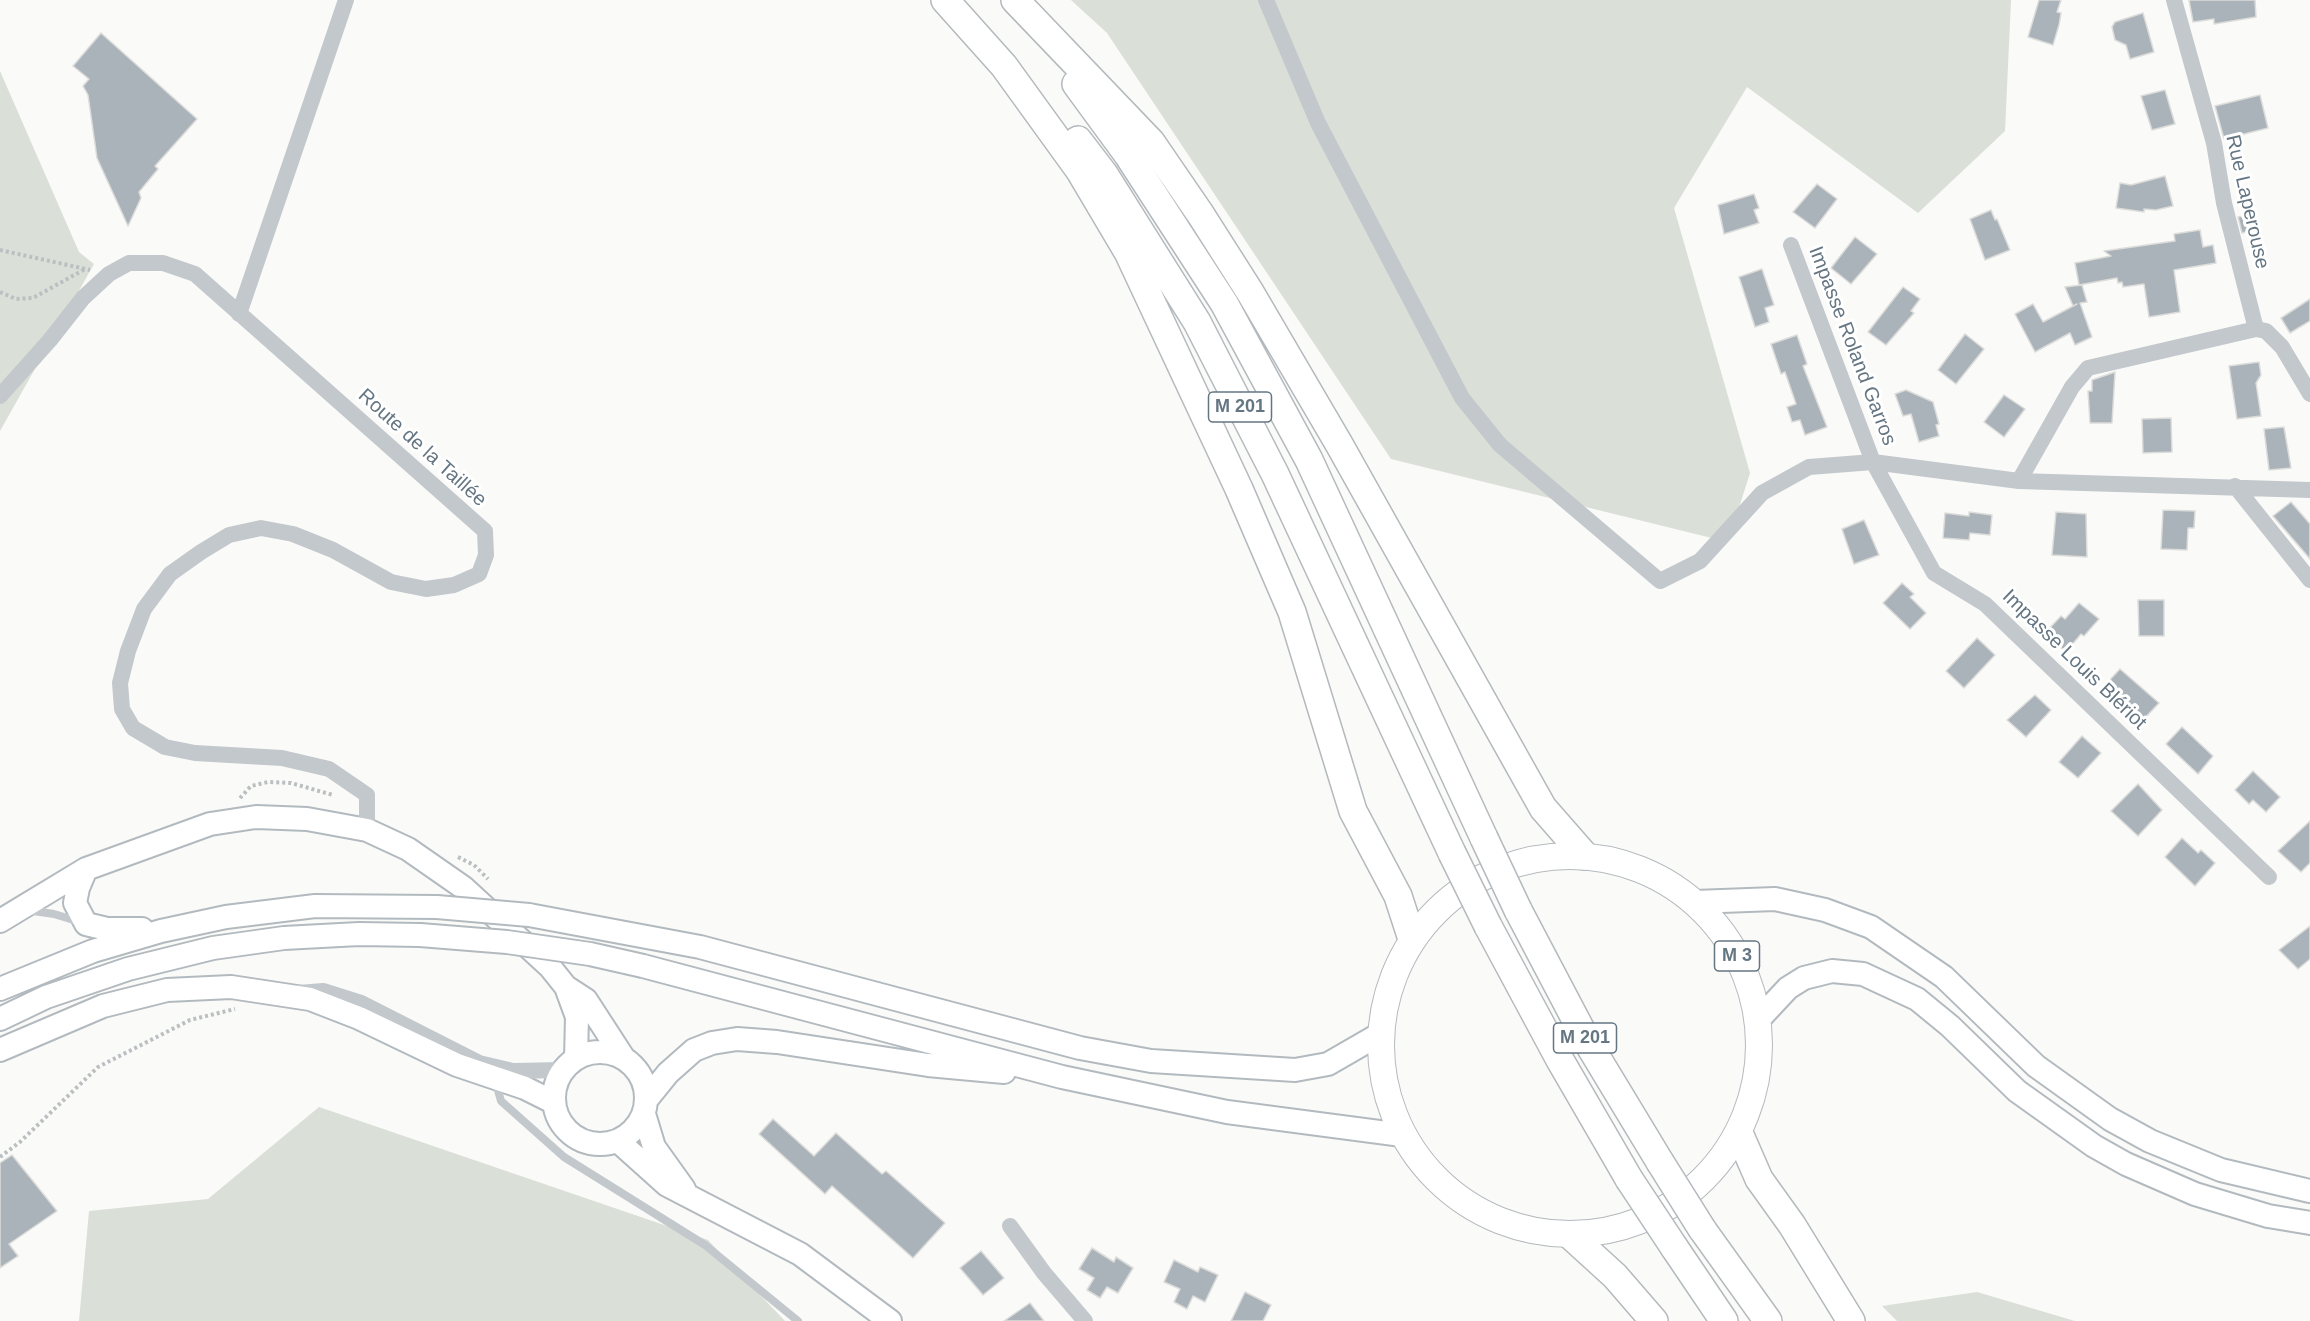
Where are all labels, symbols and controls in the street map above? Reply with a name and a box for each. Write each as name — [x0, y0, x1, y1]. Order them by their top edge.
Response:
street label: Rue Laperouse — [2220, 133, 2274, 271]
street label: Impasse Roland Garros — [1803, 243, 1901, 449]
street label: Route de la Taillée — [353, 384, 491, 512]
road number: M 201 — [1208, 392, 1272, 422]
street label: Impasse Louis Blériot — [1997, 585, 2151, 735]
road number: M 3 — [1714, 941, 1760, 971]
road number: M 201 — [1554, 1023, 1616, 1053]

